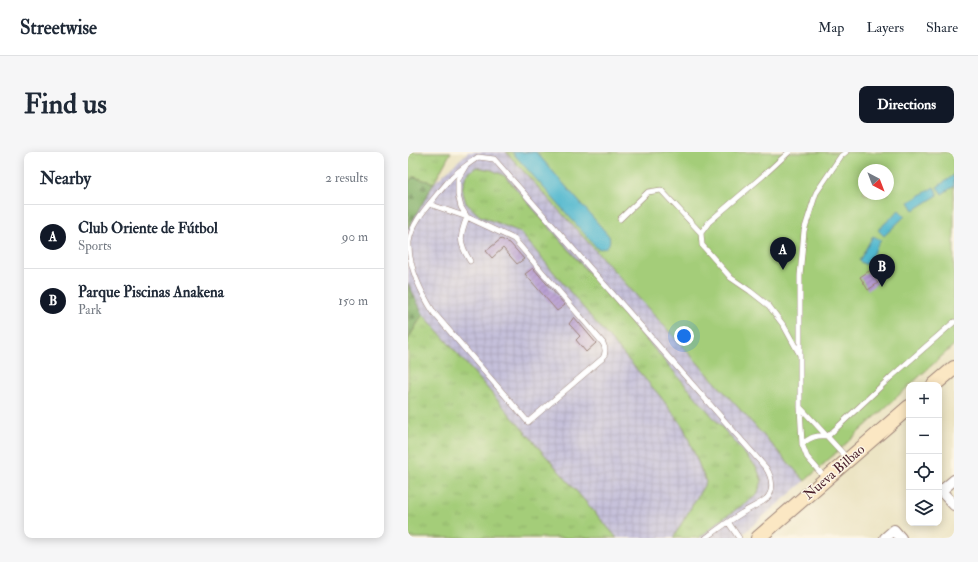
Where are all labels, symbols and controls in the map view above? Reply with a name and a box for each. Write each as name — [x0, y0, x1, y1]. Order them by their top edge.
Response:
text: Streetwise — [20, 16, 97, 40]
text: Map — [818, 19, 844, 36]
text: Layers — [866, 19, 904, 36]
text: Share — [926, 19, 958, 36]
button: Directions — [859, 86, 954, 123]
text: Find us — [24, 87, 107, 122]
north arrow — [858, 164, 894, 200]
text: Nearby — [40, 168, 91, 189]
text: 2 results — [325, 170, 368, 186]
text: Club Oriente de Fútbol — [78, 219, 218, 238]
text: A — [49, 229, 57, 245]
text: 90 m — [342, 229, 368, 245]
pin: A — [770, 237, 796, 270]
text: Sports — [78, 238, 112, 254]
pin: B — [869, 254, 895, 287]
text: Parque Piscinas Anakena — [78, 283, 224, 302]
text: B — [49, 293, 57, 309]
text: 150 m — [338, 293, 368, 309]
text: Park — [78, 302, 102, 318]
your location — [674, 326, 694, 346]
map controls — [906, 382, 942, 526]
button: + — [906, 382, 942, 418]
button: − — [906, 418, 942, 454]
street label: Nueva Bilbao — [800, 441, 868, 503]
button: locate — [906, 454, 942, 490]
button: layers — [906, 490, 942, 526]

